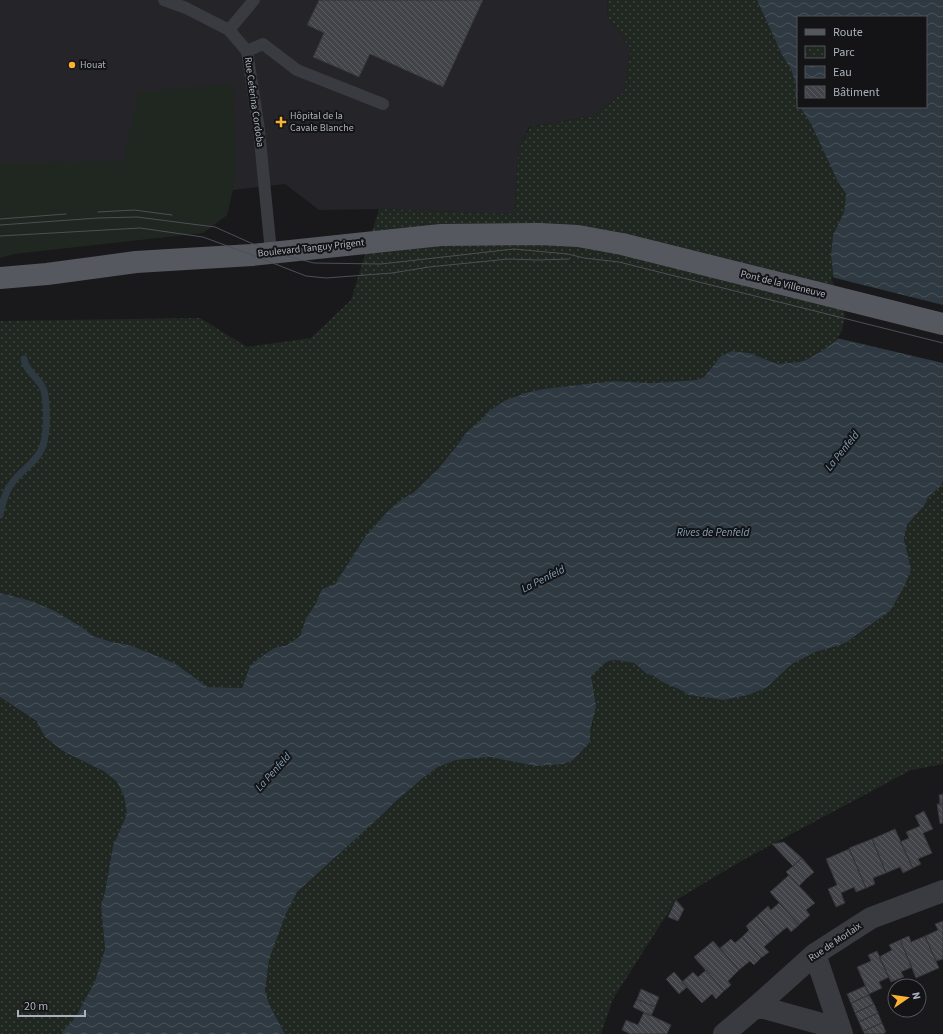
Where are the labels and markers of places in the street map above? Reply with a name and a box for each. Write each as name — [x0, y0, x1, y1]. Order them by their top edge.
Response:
place label: Houat — [80, 58, 106, 72]
marker: Houat — [67, 60, 77, 70]
place label: Hôpital de la Cavale Blanche — [290, 109, 354, 135]
marker: Hôpital de la Cavale Blanche — [275, 116, 287, 128]

